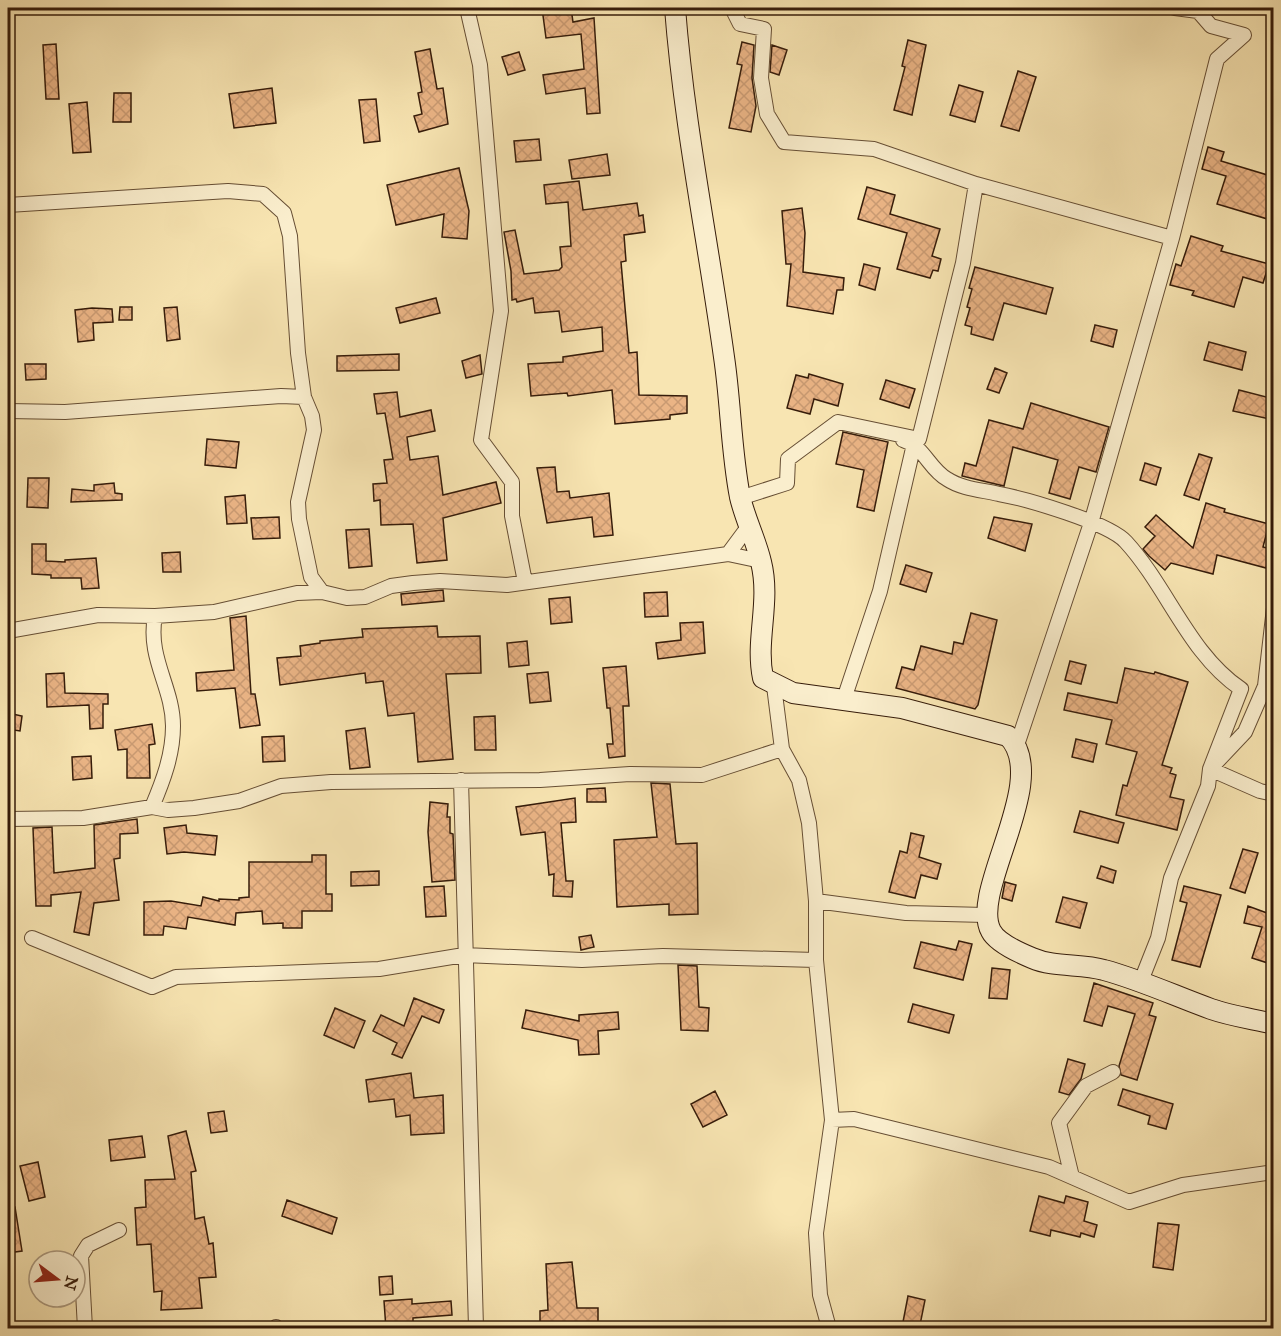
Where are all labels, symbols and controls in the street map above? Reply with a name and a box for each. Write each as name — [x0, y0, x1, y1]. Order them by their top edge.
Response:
north arrow — [27, 1249, 87, 1309]
text: N — [60, 1274, 82, 1293]

